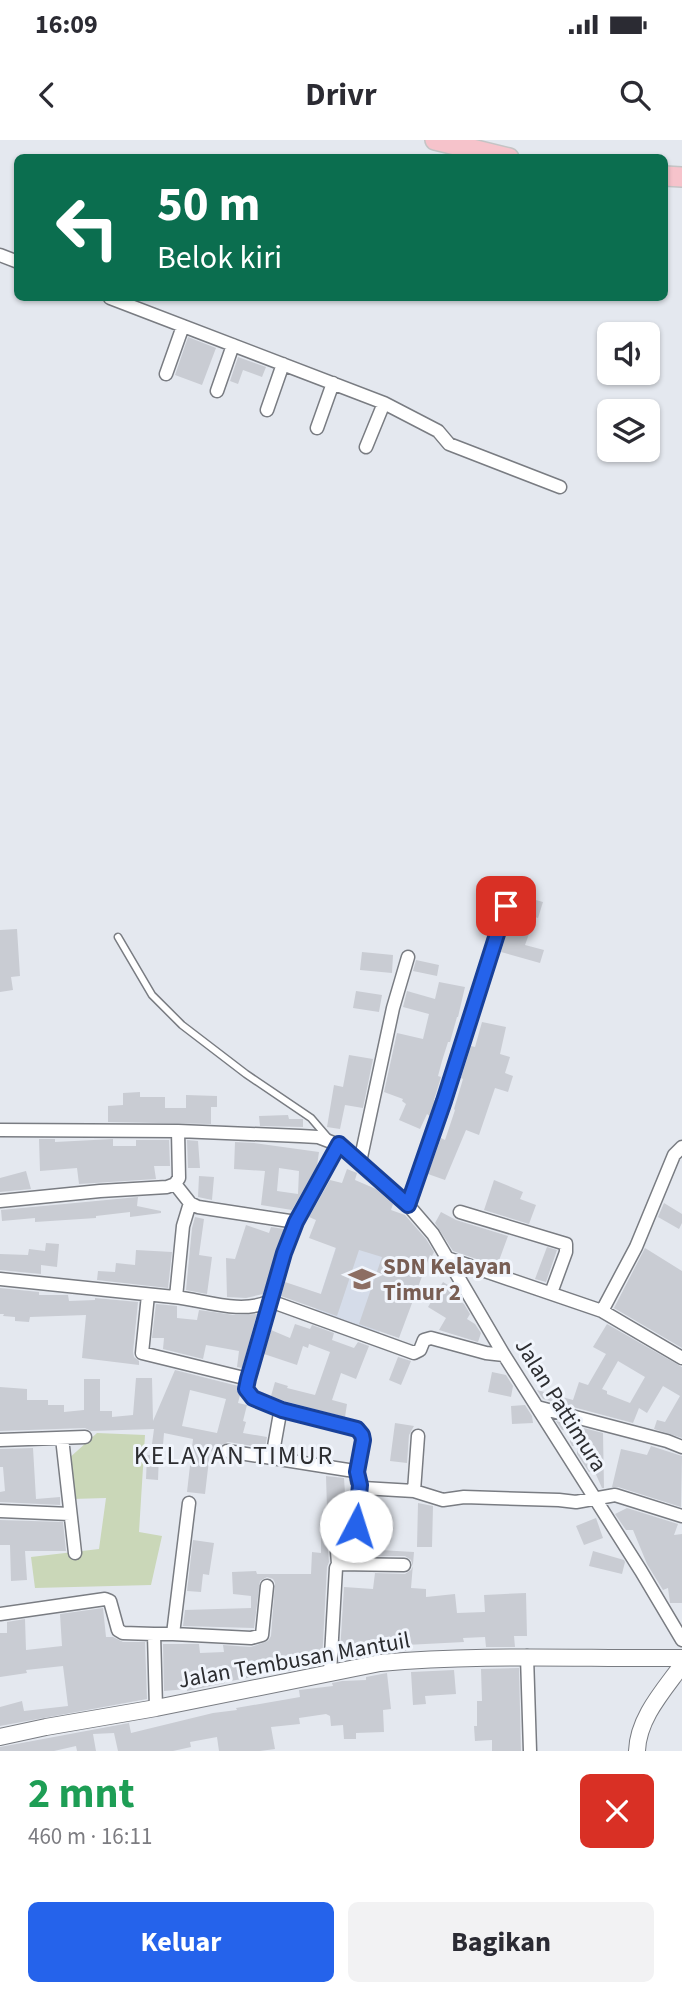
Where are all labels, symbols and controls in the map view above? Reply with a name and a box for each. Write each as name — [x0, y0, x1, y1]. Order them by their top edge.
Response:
text: 16:09 — [35, 6, 98, 43]
text: Drivr — [305, 72, 377, 118]
icon: back — [28, 76, 66, 114]
icon: search — [616, 76, 654, 114]
text: 50 m — [157, 170, 261, 240]
icon: left — [42, 182, 133, 273]
text: Belok kiri — [157, 235, 282, 281]
map controls — [597, 322, 660, 462]
button: sound — [597, 322, 660, 385]
button: layers — [597, 399, 660, 462]
pin — [476, 876, 536, 936]
icon: arrive — [487, 887, 525, 925]
place label: SDN Kelayan Timur 2 — [383, 1250, 511, 1309]
school or university icon: SDN Kelayan Timur 2 — [347, 1264, 377, 1294]
street label: Jalan Pattimura — [507, 1332, 615, 1478]
district label: KELAYAN TIMUR — [134, 1437, 334, 1474]
position arrow — [319, 1489, 393, 1563]
street label: Jalan Tembusan Mantuil — [175, 1623, 413, 1697]
text: 2 mnt — [28, 1764, 135, 1824]
button: close — [580, 1774, 654, 1848]
text: 460 m · 16:11 — [28, 1820, 152, 1853]
button: Keluar — [28, 1902, 334, 1982]
button: Bagikan — [348, 1902, 654, 1982]

